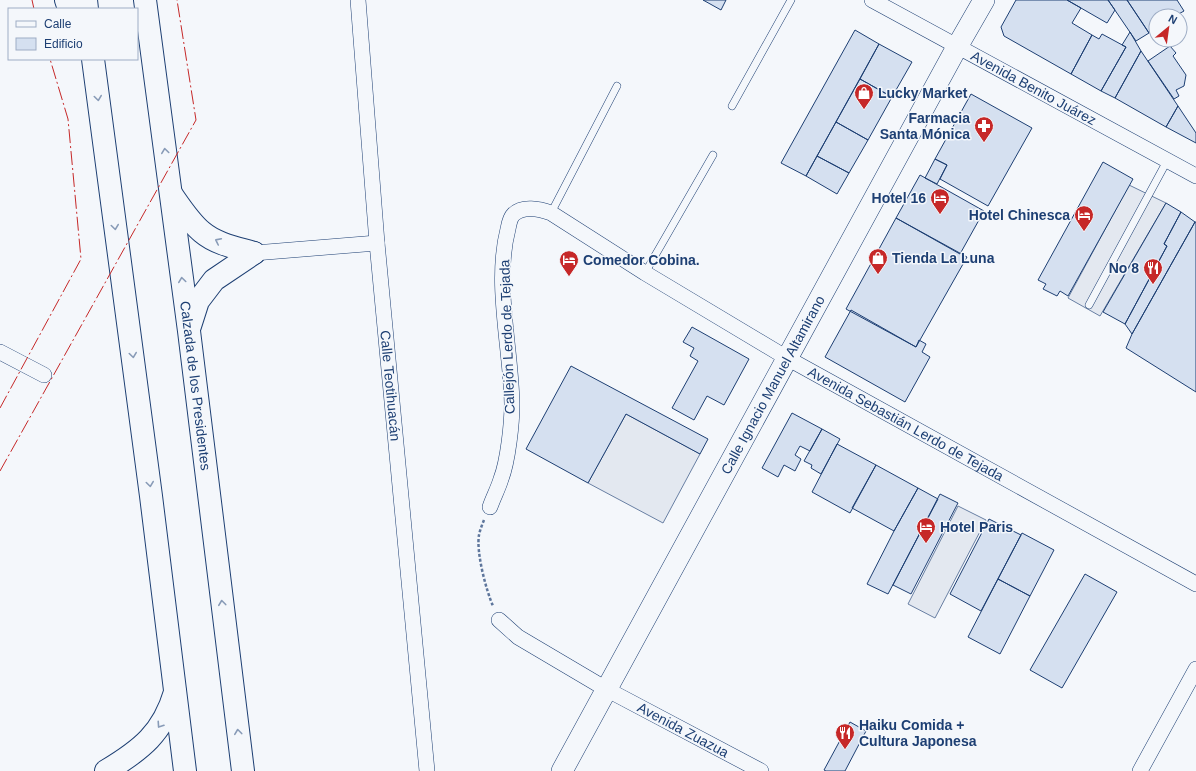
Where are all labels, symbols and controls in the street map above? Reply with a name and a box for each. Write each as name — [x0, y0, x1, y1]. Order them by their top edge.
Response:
legend — [8, 8, 138, 60]
north arrow — [1148, 8, 1188, 48]
text: N — [1166, 12, 1179, 26]
text: Calle — [44, 17, 72, 31]
text: Edificio — [44, 37, 83, 51]
street label: Avenida Benito Juárez — [968, 47, 1099, 128]
shop icon: Lucky Market — [853, 82, 875, 110]
place label: Lucky Market — [878, 85, 968, 101]
one-way arrow — [93, 95, 102, 101]
place label: Farmacia Santa Mónica — [880, 110, 970, 142]
pharmacy icon: Farmacia Santa Mónica — [973, 115, 995, 143]
one-way arrow — [161, 148, 170, 154]
hotel icon: Hotel 16 — [929, 187, 951, 215]
place label: Hotel 16 — [872, 190, 926, 206]
hotel icon: Hotel Chinesca — [1073, 204, 1095, 232]
place label: Hotel Chinesca — [969, 207, 1070, 223]
one-way arrow — [110, 223, 119, 230]
one-way arrow — [214, 238, 222, 246]
shop icon: Tienda La Luna — [867, 247, 889, 275]
hotel icon: Comedor Cobina. — [558, 249, 580, 277]
place label: Tienda La Luna — [892, 250, 995, 266]
place label: Comedor Cobina. — [583, 252, 700, 268]
restaurant icon: No 8 — [1142, 257, 1164, 285]
street label: Callejón Lerdo de Tejada — [496, 259, 518, 415]
place label: No 8 — [1109, 260, 1139, 276]
one-way arrow — [178, 277, 187, 283]
street label: Calle Ignacio Manuel Altamirano — [718, 292, 828, 477]
street label: Calzada de los Presidentes — [177, 300, 214, 471]
street label: Calle Teotihuacán — [377, 330, 404, 442]
one-way arrow — [128, 352, 137, 358]
street label: Avenida Sebastián Lerdo de Tejada — [805, 363, 1007, 484]
one-way arrow — [145, 481, 154, 487]
hotel icon: Hotel Paris — [915, 516, 937, 544]
place label: Hotel Paris — [940, 519, 1013, 535]
one-way arrow — [218, 600, 227, 606]
street label: Avenida Zuazua — [635, 699, 732, 761]
place label: Haiku Comida + Cultura Japonesa — [859, 717, 977, 749]
one-way arrow — [157, 721, 165, 728]
restaurant icon: Haiku Comida + Cultura Japonesa — [834, 722, 856, 750]
one-way arrow — [234, 729, 243, 735]

